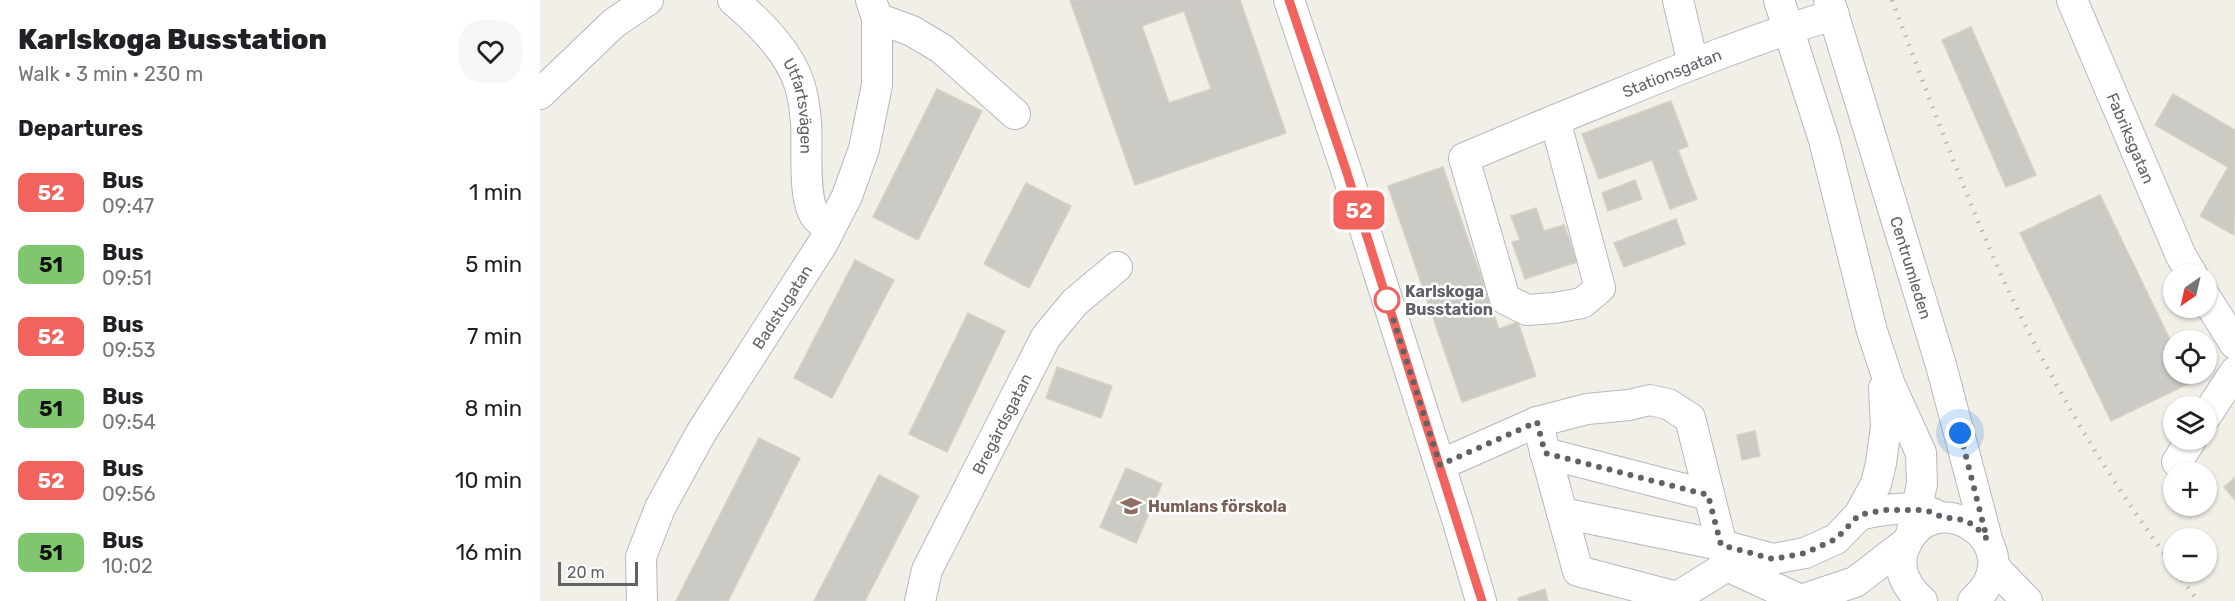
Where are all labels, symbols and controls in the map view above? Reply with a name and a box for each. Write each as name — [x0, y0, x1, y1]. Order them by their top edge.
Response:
button: heart — [459, 20, 522, 83]
text: Karlskoga Busstation — [18, 23, 327, 56]
street label: Stationsgatan — [1619, 45, 1724, 102]
street label: Utfartsvägen — [779, 55, 816, 154]
text: Walk · 3 min · 230 m — [18, 62, 203, 86]
street label: Fabriksgatan — [2103, 90, 2158, 186]
text: Departures — [18, 115, 143, 142]
text: Bus — [102, 167, 144, 194]
text: 1 min — [469, 179, 522, 206]
text: 52 — [37, 180, 65, 205]
line badge: 52 — [1332, 190, 1386, 230]
text: 09:47 — [102, 194, 154, 218]
text: 52 — [1345, 198, 1373, 223]
street label: Centrumleden — [1886, 214, 1935, 322]
text: Bus — [102, 239, 144, 266]
text: 5 min — [465, 251, 522, 278]
text: 51 — [39, 252, 63, 277]
street label: Badstugatan — [748, 261, 816, 353]
north arrow — [2163, 264, 2217, 318]
map controls — [2163, 264, 2217, 582]
text: 09:51 — [102, 266, 152, 290]
place label: Karlskoga Busstation — [1405, 282, 1493, 319]
marker: Karlskoga Busstation — [1374, 287, 1400, 313]
text: Bus — [102, 311, 144, 338]
text: 7 min — [467, 323, 522, 350]
text: 52 — [37, 324, 65, 349]
button: locate — [2163, 330, 2217, 384]
text: 09:53 — [102, 338, 156, 362]
street label: Bregårdsgatan — [968, 370, 1036, 478]
text: Bus — [102, 383, 144, 410]
text: 8 min — [464, 395, 522, 422]
text: 51 — [39, 396, 63, 421]
button: layers — [2163, 396, 2217, 450]
text: 09:54 — [102, 410, 156, 434]
your location — [1945, 418, 1975, 448]
text: Bus — [102, 455, 144, 482]
button: + — [2163, 462, 2217, 516]
text: 10 min — [455, 467, 522, 494]
text: 52 — [37, 468, 65, 493]
text: 09:56 — [102, 482, 156, 506]
school or university icon: Humlans förskola — [1119, 494, 1143, 518]
place label: Humlans förskola — [1148, 497, 1287, 516]
text: Bus — [102, 527, 144, 554]
button: − — [2163, 528, 2217, 582]
text: 16 min — [456, 539, 522, 566]
text: 51 — [39, 540, 63, 565]
text: 10:02 — [102, 554, 153, 578]
scale bar — [558, 559, 638, 586]
text: 20 m — [567, 563, 605, 582]

